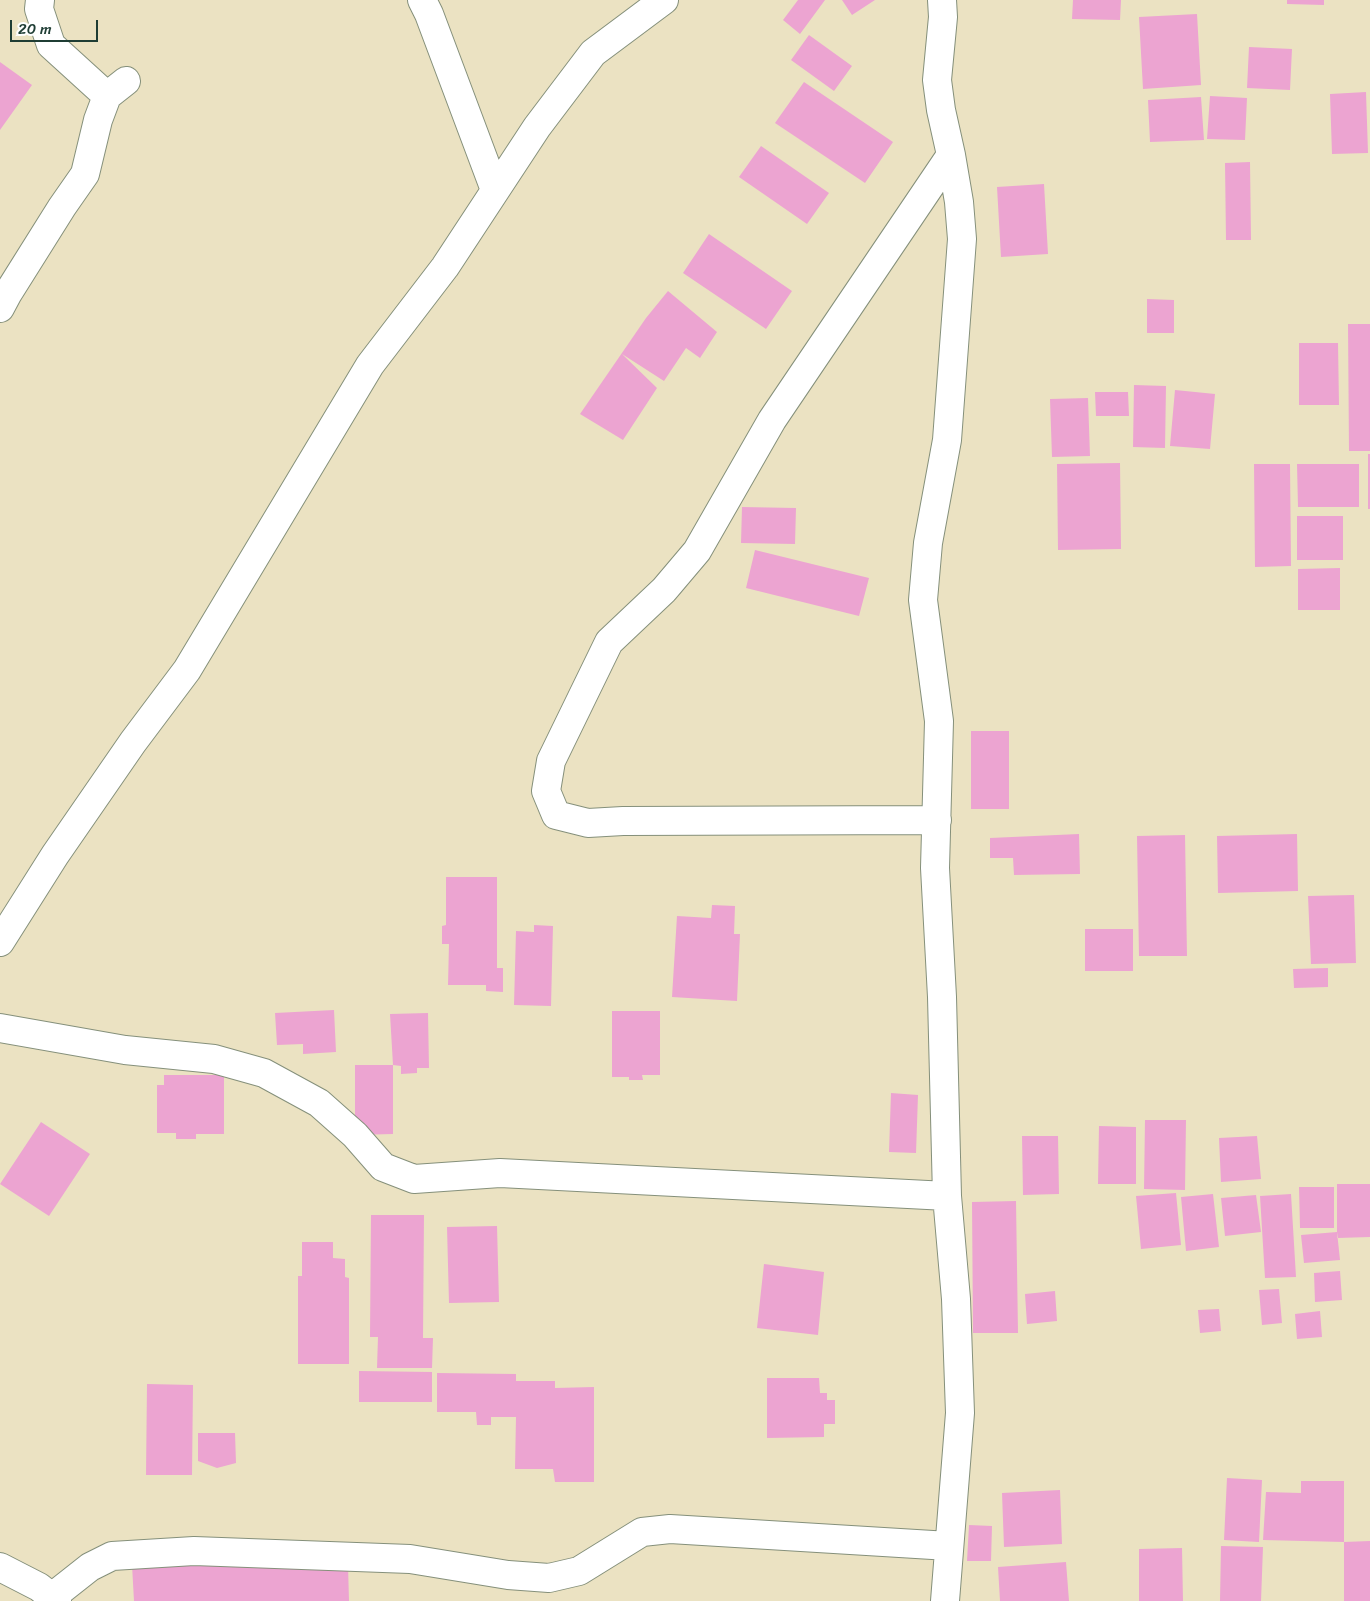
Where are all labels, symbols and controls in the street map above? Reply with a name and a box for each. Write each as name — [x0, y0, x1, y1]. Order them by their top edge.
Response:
scale bar — [12, 10, 100, 42]
text: 20 m — [18, 16, 52, 42]

